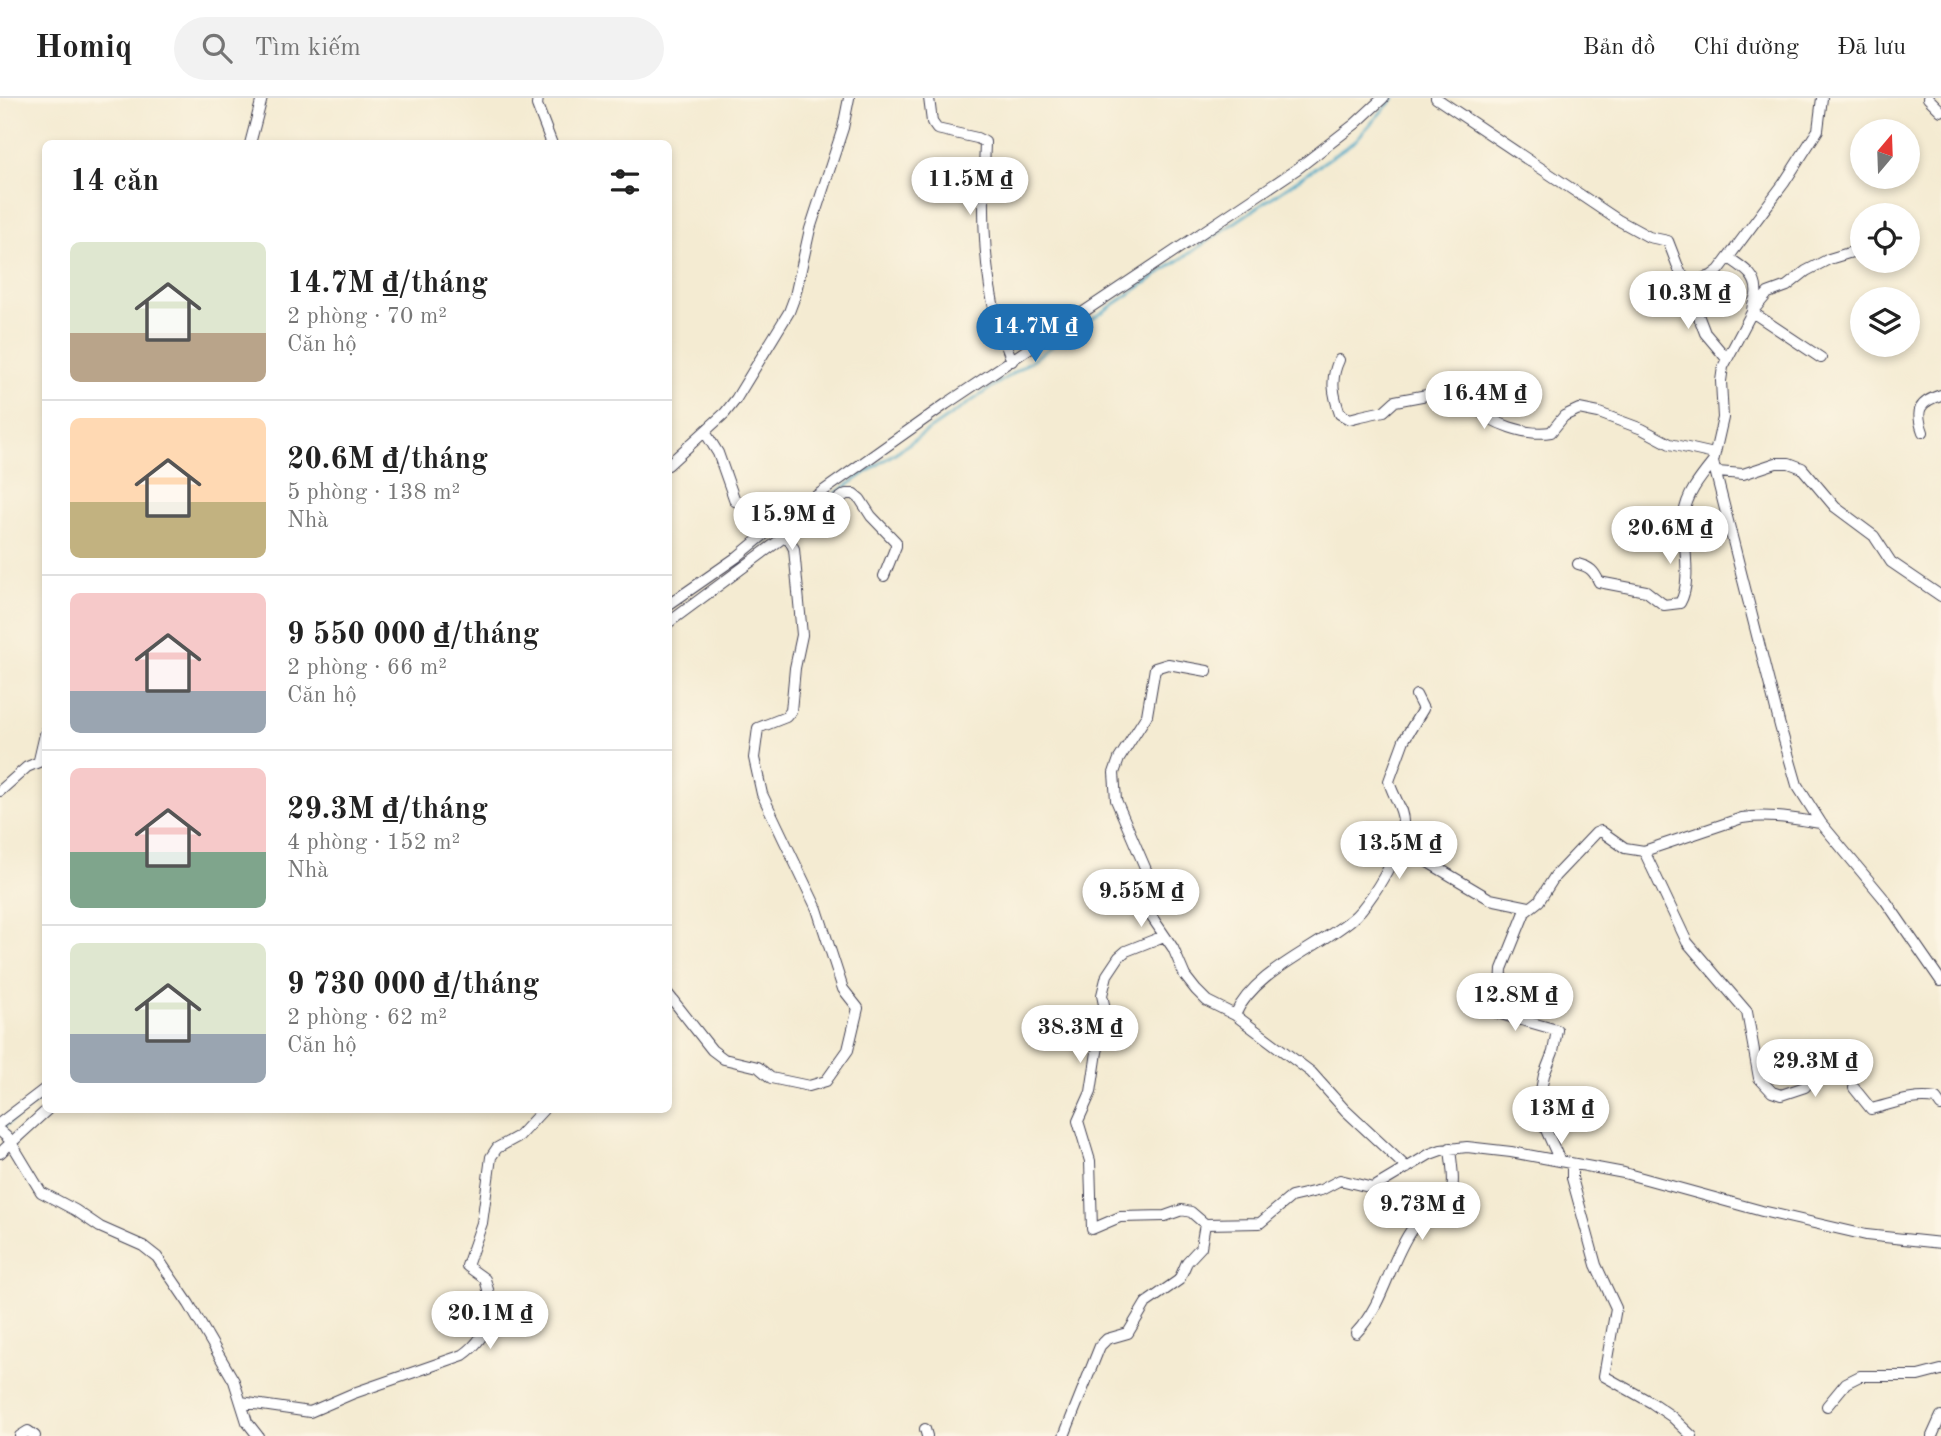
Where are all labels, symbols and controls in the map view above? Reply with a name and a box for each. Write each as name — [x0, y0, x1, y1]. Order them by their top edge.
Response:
search box — [174, 17, 664, 80]
icon: search — [198, 29, 236, 67]
text: Homiq — [35, 32, 132, 65]
text: Tìm kiếm — [254, 35, 361, 61]
text: Bản đồ — [1583, 36, 1655, 60]
text: Chỉ đường — [1693, 36, 1799, 60]
text: Đã lưu — [1837, 36, 1906, 60]
north arrow — [1850, 119, 1920, 189]
map controls — [1850, 119, 1920, 357]
pin: 11.5M ₫ — [905, 158, 1035, 217]
icon: filters — [606, 163, 644, 201]
text: 14 căn — [70, 167, 159, 197]
text: 11.5M ₫ — [927, 168, 1013, 191]
button: locate — [1850, 203, 1920, 273]
text: 14.7M ₫/tháng — [287, 269, 488, 299]
icon: home — [126, 270, 210, 354]
pin: 10.3M ₫ — [1623, 272, 1753, 331]
text: 10.3M ₫ — [1645, 282, 1731, 305]
button: layers — [1850, 287, 1920, 357]
pin: 14.7M ₫ — [970, 304, 1100, 364]
text: 2 phòng · 70 m² — [287, 305, 447, 328]
text: 14.7M ₫ — [992, 315, 1078, 338]
text: Căn hộ — [287, 333, 357, 356]
pin: 16.4M ₫ — [1419, 372, 1549, 431]
text: 16.4M ₫ — [1441, 382, 1527, 405]
text: 20.6M ₫/tháng — [287, 445, 488, 475]
icon: home — [126, 446, 210, 530]
text: 5 phòng · 138 m² — [287, 481, 460, 504]
pin: 15.9M ₫ — [727, 492, 857, 552]
text: 15.9M ₫ — [749, 503, 835, 526]
pin: 20.6M ₫ — [1605, 506, 1735, 566]
text: Nhà — [287, 509, 329, 532]
text: 20.6M ₫ — [1627, 517, 1713, 540]
text: 9 550 000 ₫/tháng — [287, 620, 539, 650]
icon: home — [126, 621, 210, 705]
text: 2 phòng · 66 m² — [287, 656, 447, 679]
text: Căn hộ — [287, 684, 357, 707]
text: 29.3M ₫/tháng — [287, 795, 488, 825]
icon: home — [126, 796, 210, 880]
pin: 13.5M ₫ — [1334, 822, 1464, 881]
text: 4 phòng · 152 m² — [287, 831, 460, 854]
text: 13.5M ₫ — [1356, 832, 1442, 855]
text: Nhà — [287, 859, 329, 882]
pin: 9.55M ₫ — [1076, 870, 1206, 929]
text: 9.55M ₫ — [1098, 880, 1184, 903]
text: 9 730 000 ₫/tháng — [287, 970, 539, 1000]
icon: home — [126, 971, 210, 1055]
pin: 12.8M ₫ — [1450, 974, 1580, 1033]
text: 12.8M ₫ — [1472, 984, 1558, 1007]
text: 2 phòng · 62 m² — [287, 1006, 447, 1029]
pin: 38.3M ₫ — [1015, 1006, 1145, 1065]
text: 38.3M ₫ — [1037, 1016, 1123, 1039]
text: Căn hộ — [287, 1034, 357, 1057]
pin: 29.3M ₫ — [1750, 1040, 1880, 1099]
text: 29.3M ₫ — [1772, 1050, 1858, 1073]
pin: 13M ₫ — [1512, 1086, 1610, 1146]
text: 13M ₫ — [1528, 1097, 1594, 1120]
pin: 9.73M ₫ — [1357, 1182, 1487, 1242]
text: 9.73M ₫ — [1379, 1193, 1465, 1216]
pin: 20.1M ₫ — [425, 1292, 555, 1351]
text: 20.1M ₫ — [447, 1302, 533, 1325]

